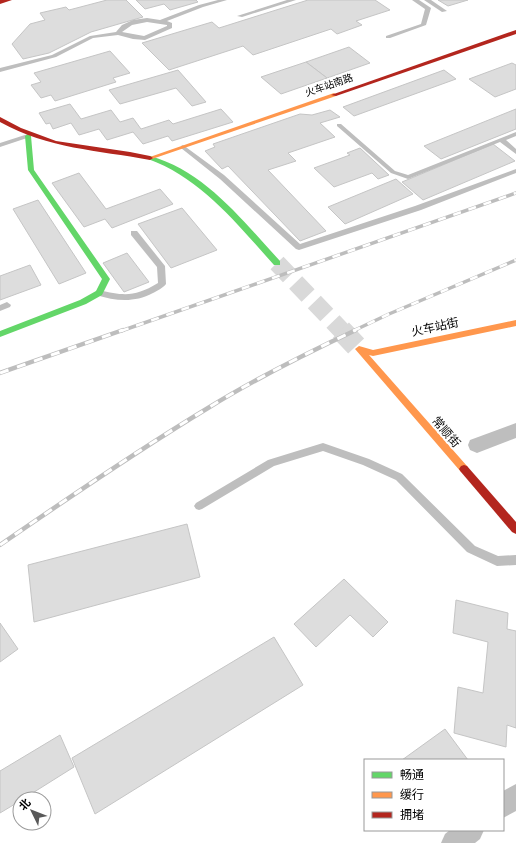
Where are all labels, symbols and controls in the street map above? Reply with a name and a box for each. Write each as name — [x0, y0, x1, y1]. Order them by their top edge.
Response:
street label: 火车站南路 — [304, 72, 354, 98]
street label: 火车站街 — [410, 315, 460, 339]
street label: 常顺街 — [429, 414, 463, 450]
legend — [364, 759, 504, 831]
text: 畅通 — [400, 768, 424, 782]
text: 缓行 — [400, 788, 424, 802]
north arrow — [12, 791, 52, 831]
text: 北 — [17, 796, 34, 813]
text: 拥堵 — [400, 808, 424, 822]

